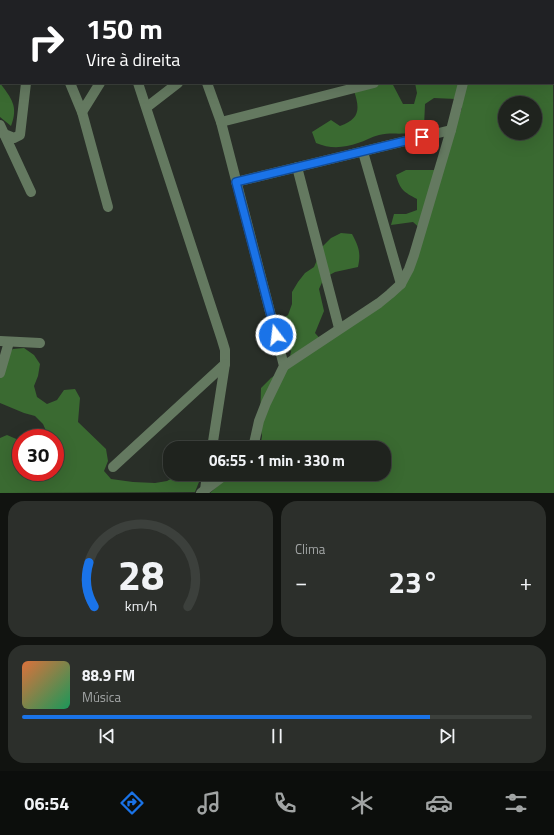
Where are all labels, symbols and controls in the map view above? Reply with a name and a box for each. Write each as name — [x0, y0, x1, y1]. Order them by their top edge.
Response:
text: 150 m — [86, 7, 163, 50]
icon: right — [20, 16, 72, 68]
text: Vire à direita — [86, 46, 180, 73]
map controls — [498, 96, 542, 140]
button: layers — [498, 96, 542, 140]
pin — [405, 120, 439, 154]
icon: arrive — [411, 126, 433, 148]
position arrow — [255, 314, 297, 356]
speed limit sign: 30 — [12, 429, 64, 481]
text: 06:55 · 1 min · 330 m — [209, 449, 345, 472]
text: Clima — [295, 539, 325, 559]
text: 28 — [117, 543, 164, 606]
text: 23° — [388, 559, 439, 605]
text: − — [295, 565, 307, 599]
text: + — [520, 565, 532, 599]
text: km/h — [124, 595, 157, 617]
text: 88.9 FM — [82, 664, 135, 687]
text: Música — [82, 687, 121, 707]
icon: previous — [96, 725, 118, 747]
icon: pause — [266, 725, 288, 747]
icon: next — [436, 725, 458, 747]
icon: directions — [118, 789, 146, 817]
icon: music — [195, 789, 223, 817]
icon: phone — [271, 789, 299, 817]
icon: climate — [348, 789, 376, 817]
icon: car — [425, 789, 453, 817]
icon: filters — [502, 789, 530, 817]
text: 06:54 — [24, 790, 69, 817]

